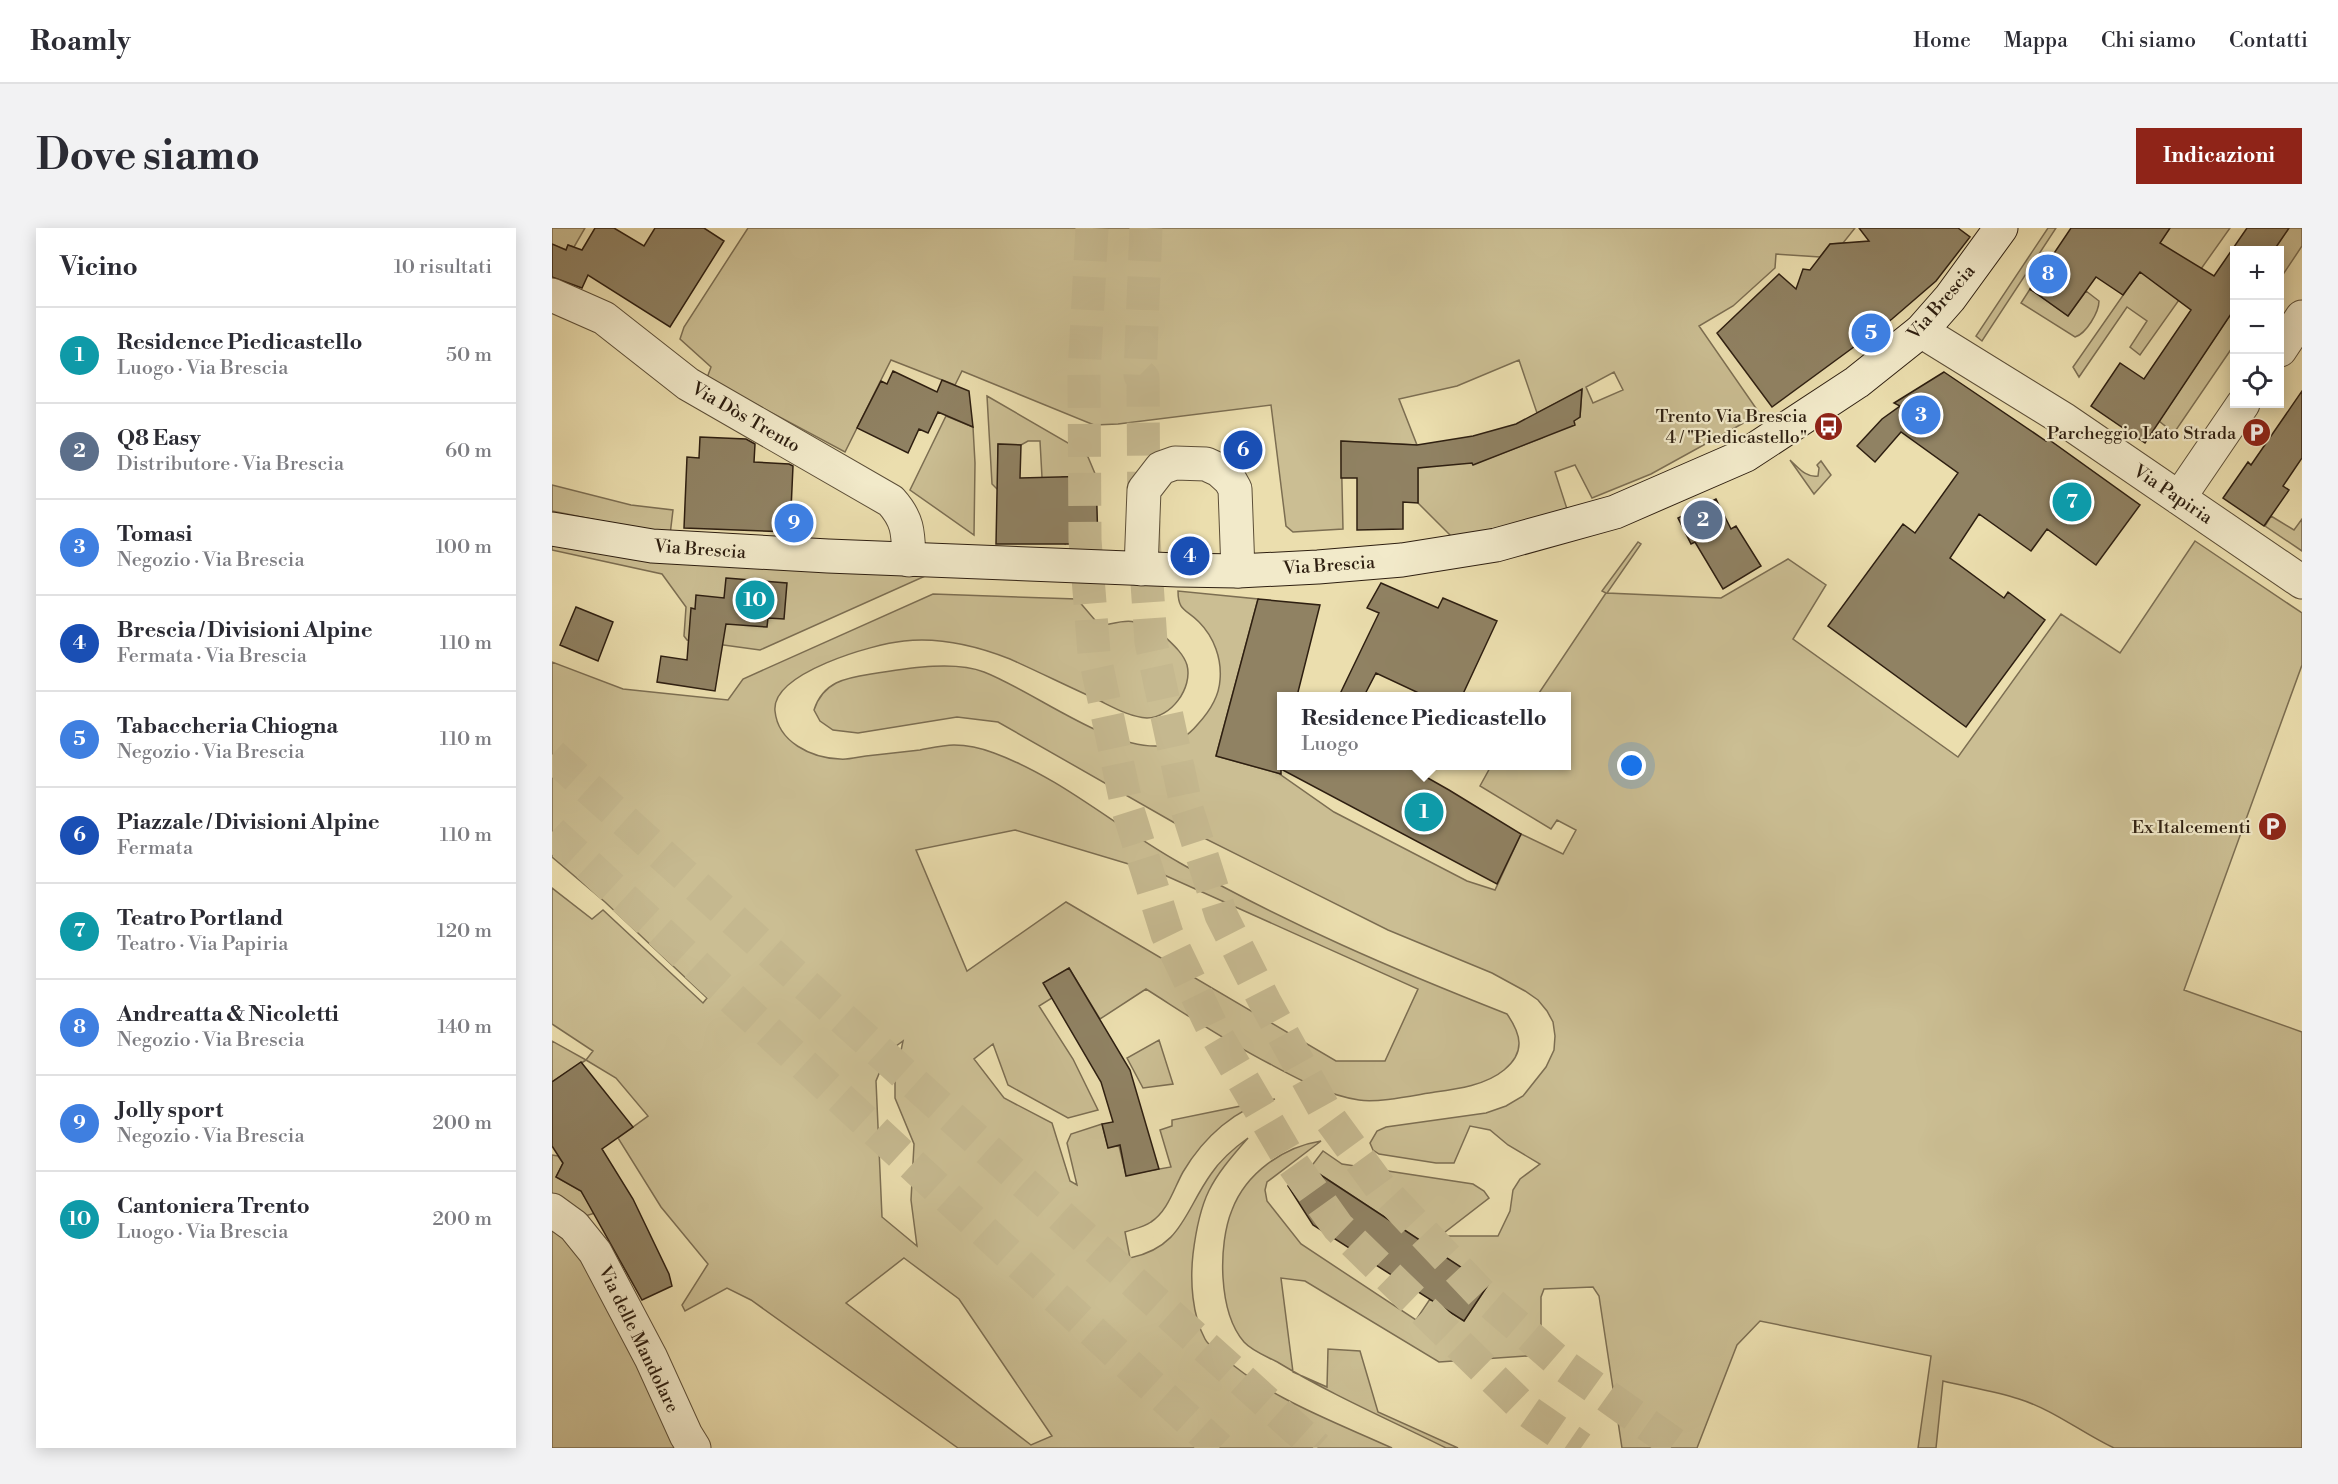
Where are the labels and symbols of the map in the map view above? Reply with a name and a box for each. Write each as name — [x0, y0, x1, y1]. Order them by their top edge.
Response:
pin: 8 — [2028, 252, 2068, 296]
street label: Via Brescia — [1902, 259, 1981, 345]
pin: 5 — [1852, 310, 1890, 356]
street label: Via Dòs Trento — [686, 376, 804, 458]
pin: 3 — [1902, 392, 1940, 438]
place label: Trento Via Brescia 4 / "Piedicastello" — [1656, 405, 1808, 449]
bus stop icon: Trento Via Brescia 4 / "Piedicastello" — [1812, 410, 1844, 442]
parking icon: Parcheggio Lato Strada — [2241, 417, 2273, 449]
place label: Parcheggio Lato Strada — [2047, 422, 2237, 445]
pin: 6 — [1224, 428, 1262, 472]
street label: Via Papiria — [2128, 459, 2217, 530]
pin: 7 — [2052, 480, 2092, 524]
pin: 2 — [1684, 498, 1722, 542]
pin: 9 — [774, 500, 814, 546]
pin: 4 — [1170, 534, 1210, 578]
street label: Via Brescia — [652, 535, 748, 564]
street label: Via Brescia — [1281, 551, 1377, 580]
pin: 10 — [736, 578, 774, 622]
your location — [1617, 751, 1646, 780]
pin: 1 — [1404, 790, 1444, 834]
parking icon: Ex Italcementi — [2256, 811, 2288, 843]
place label: Ex Italcementi — [2132, 816, 2251, 839]
street label: Via delle Mandolare — [593, 1261, 684, 1416]

